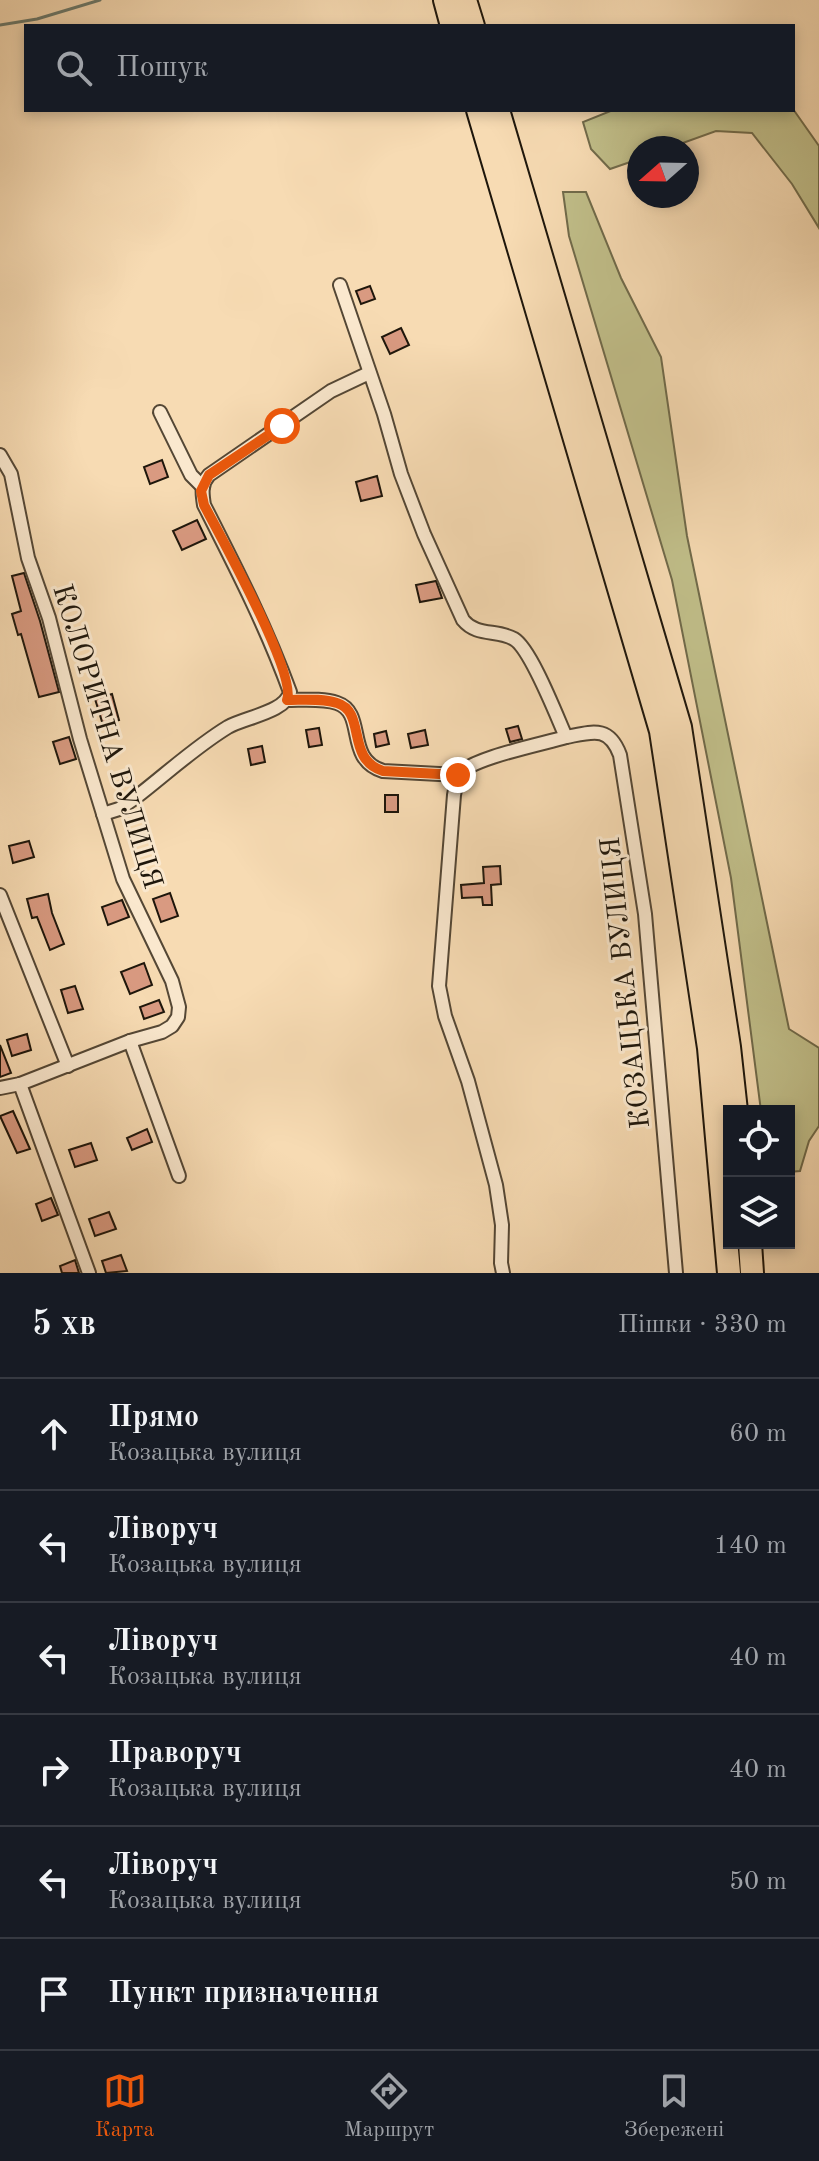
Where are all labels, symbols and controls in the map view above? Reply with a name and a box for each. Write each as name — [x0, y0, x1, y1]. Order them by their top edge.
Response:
search box — [24, 24, 795, 112]
icon: search — [52, 46, 96, 90]
text: Пошук — [116, 53, 208, 83]
north arrow — [627, 136, 699, 208]
route start — [264, 408, 300, 444]
street label: КОЛОРИТНА ВУЛИЦЯ — [46, 581, 166, 892]
route end — [440, 757, 476, 793]
street label: КОЗАЦЬКА ВУЛИЦЯ — [598, 835, 656, 1130]
map controls — [723, 1105, 795, 1249]
button: locate — [723, 1105, 795, 1177]
button: layers — [723, 1177, 795, 1249]
text: 5 хв — [32, 1308, 96, 1342]
text: Пішки · 330 m — [618, 1312, 787, 1338]
text: Прямо — [108, 1403, 199, 1433]
icon: ahead — [32, 1412, 76, 1456]
text: 60 m — [729, 1421, 787, 1447]
text: Козацька вулиця — [108, 1440, 302, 1466]
text: Ліворуч — [108, 1515, 218, 1545]
icon: left — [32, 1524, 76, 1568]
text: 140 m — [714, 1533, 787, 1559]
text: Козацька вулиця — [108, 1552, 302, 1578]
text: Ліворуч — [108, 1627, 218, 1657]
icon: left — [32, 1636, 76, 1680]
text: 40 m — [729, 1645, 787, 1671]
text: Козацька вулиця — [108, 1664, 302, 1690]
text: Праворуч — [108, 1739, 242, 1769]
icon: right — [32, 1748, 76, 1792]
text: 40 m — [729, 1757, 787, 1783]
text: Козацька вулиця — [108, 1776, 302, 1802]
text: Ліворуч — [108, 1851, 218, 1881]
icon: left — [32, 1860, 76, 1904]
text: 50 m — [729, 1869, 787, 1895]
text: Козацька вулиця — [108, 1888, 302, 1914]
icon: arrive — [32, 1972, 76, 2016]
text: Пункт призначення — [108, 1979, 379, 2009]
tab: Карта — [95, 2069, 154, 2144]
tab: Маршрут — [344, 2069, 434, 2144]
tab: Збережені — [624, 2069, 724, 2144]

